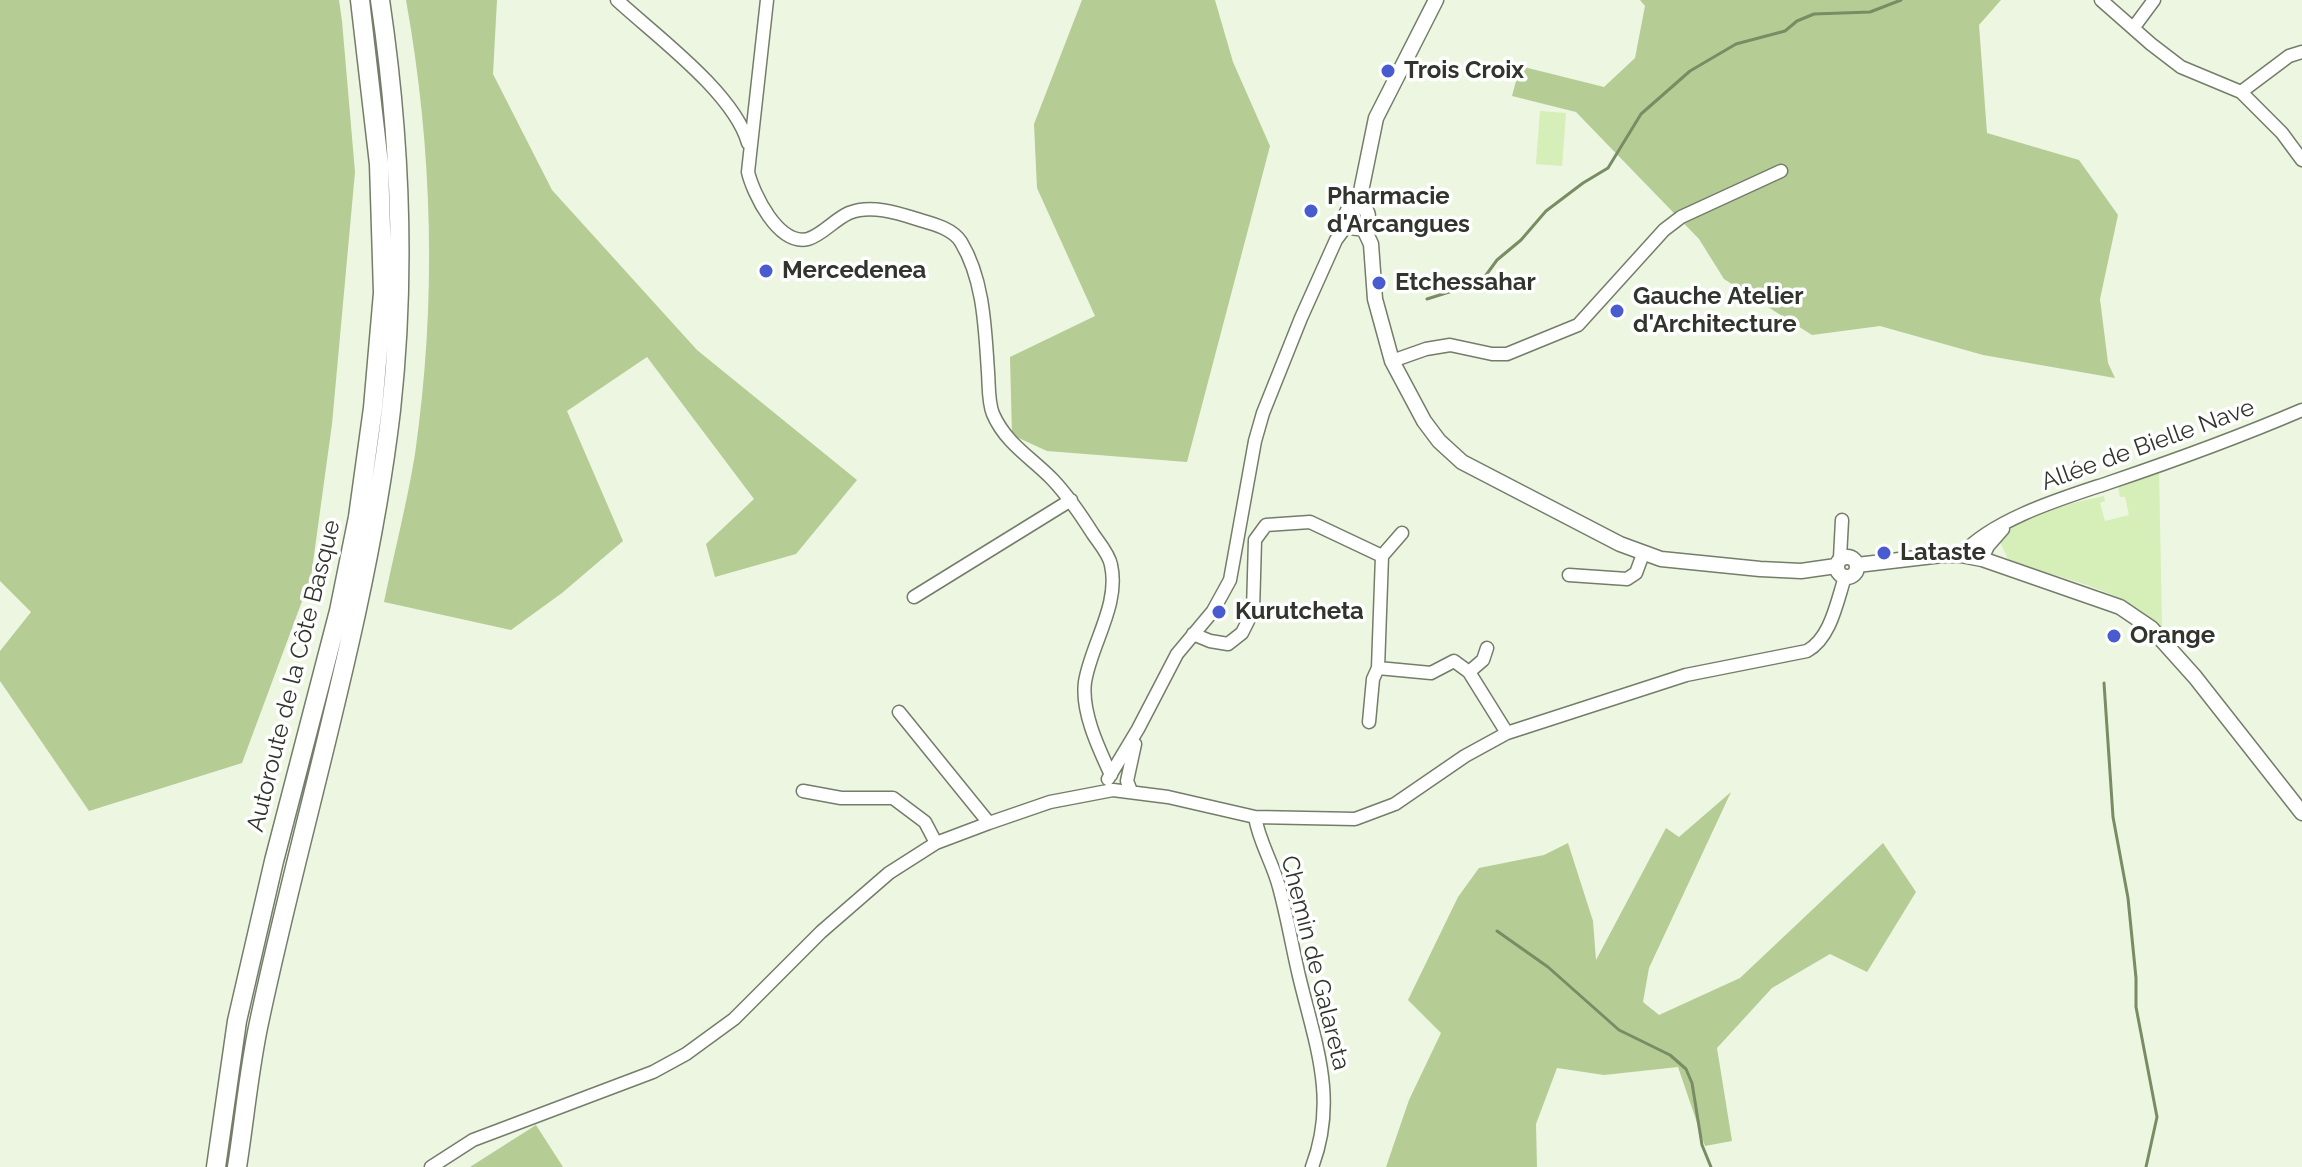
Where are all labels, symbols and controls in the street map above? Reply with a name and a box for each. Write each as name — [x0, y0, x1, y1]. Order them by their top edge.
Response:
place label: Trois Croix — [1404, 57, 1524, 85]
marker: Trois Croix — [1379, 62, 1397, 80]
place label: Pharmacie d'Arcangues — [1327, 183, 1470, 239]
marker: Pharmacie d'Arcangues — [1302, 202, 1320, 220]
place label: Mercedenea — [782, 257, 926, 285]
marker: Mercedenea — [757, 262, 775, 280]
place label: Etchessahar — [1395, 269, 1536, 297]
marker: Etchessahar — [1370, 274, 1388, 292]
place label: Gauche Atelier d'Architecture — [1633, 283, 1803, 339]
marker: Gauche Atelier d'Architecture — [1608, 302, 1626, 320]
street label: Allée de Bielle Nave — [2037, 393, 2259, 497]
street label: Autoroute de la Côte Basque — [241, 517, 347, 835]
place label: Lataste — [1900, 539, 1986, 567]
marker: Lataste — [1875, 544, 1893, 562]
place label: Kurutcheta — [1235, 598, 1364, 626]
marker: Kurutcheta — [1210, 603, 1228, 621]
place label: Orange — [2130, 622, 2215, 650]
marker: Orange — [2105, 627, 2123, 645]
street label: Chemin de Galareta — [1274, 853, 1356, 1073]

